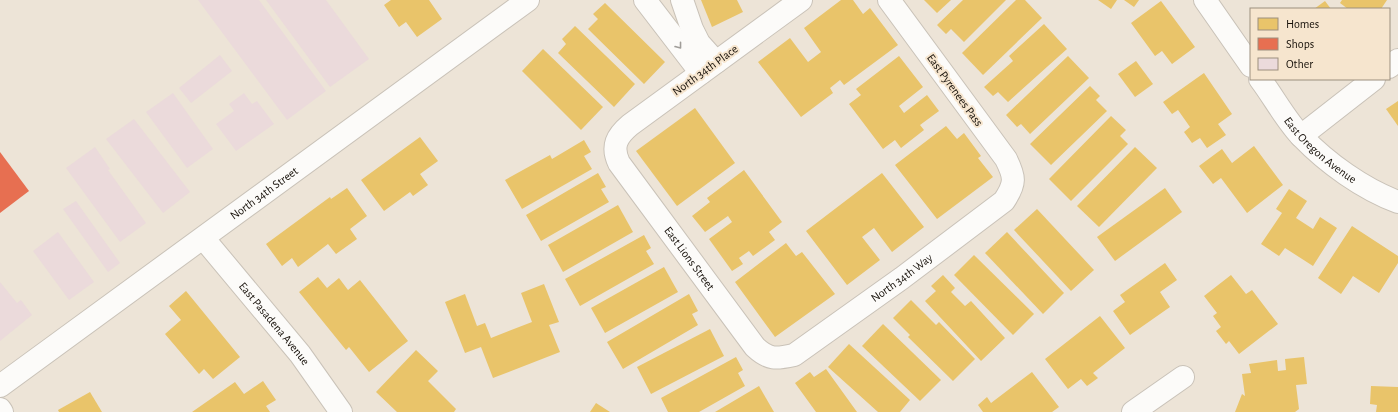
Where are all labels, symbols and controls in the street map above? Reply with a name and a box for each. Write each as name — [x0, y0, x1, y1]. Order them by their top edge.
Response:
legend — [1250, 8, 1390, 80]
text: Homes — [1286, 18, 1319, 30]
text: Shops — [1286, 38, 1314, 50]
one-way arrow — [675, 41, 682, 48]
street label: North 34th Place — [670, 42, 740, 98]
street label: East Pyrenees Pass — [924, 52, 985, 129]
text: Other — [1286, 58, 1313, 70]
street label: East Oregon Avenue — [1282, 115, 1359, 185]
street label: North 34th Street — [228, 164, 300, 222]
street label: East Lions Street — [662, 224, 717, 293]
street label: North 34th Way — [869, 251, 935, 304]
street label: East Pasadena Avenue — [237, 280, 312, 367]

